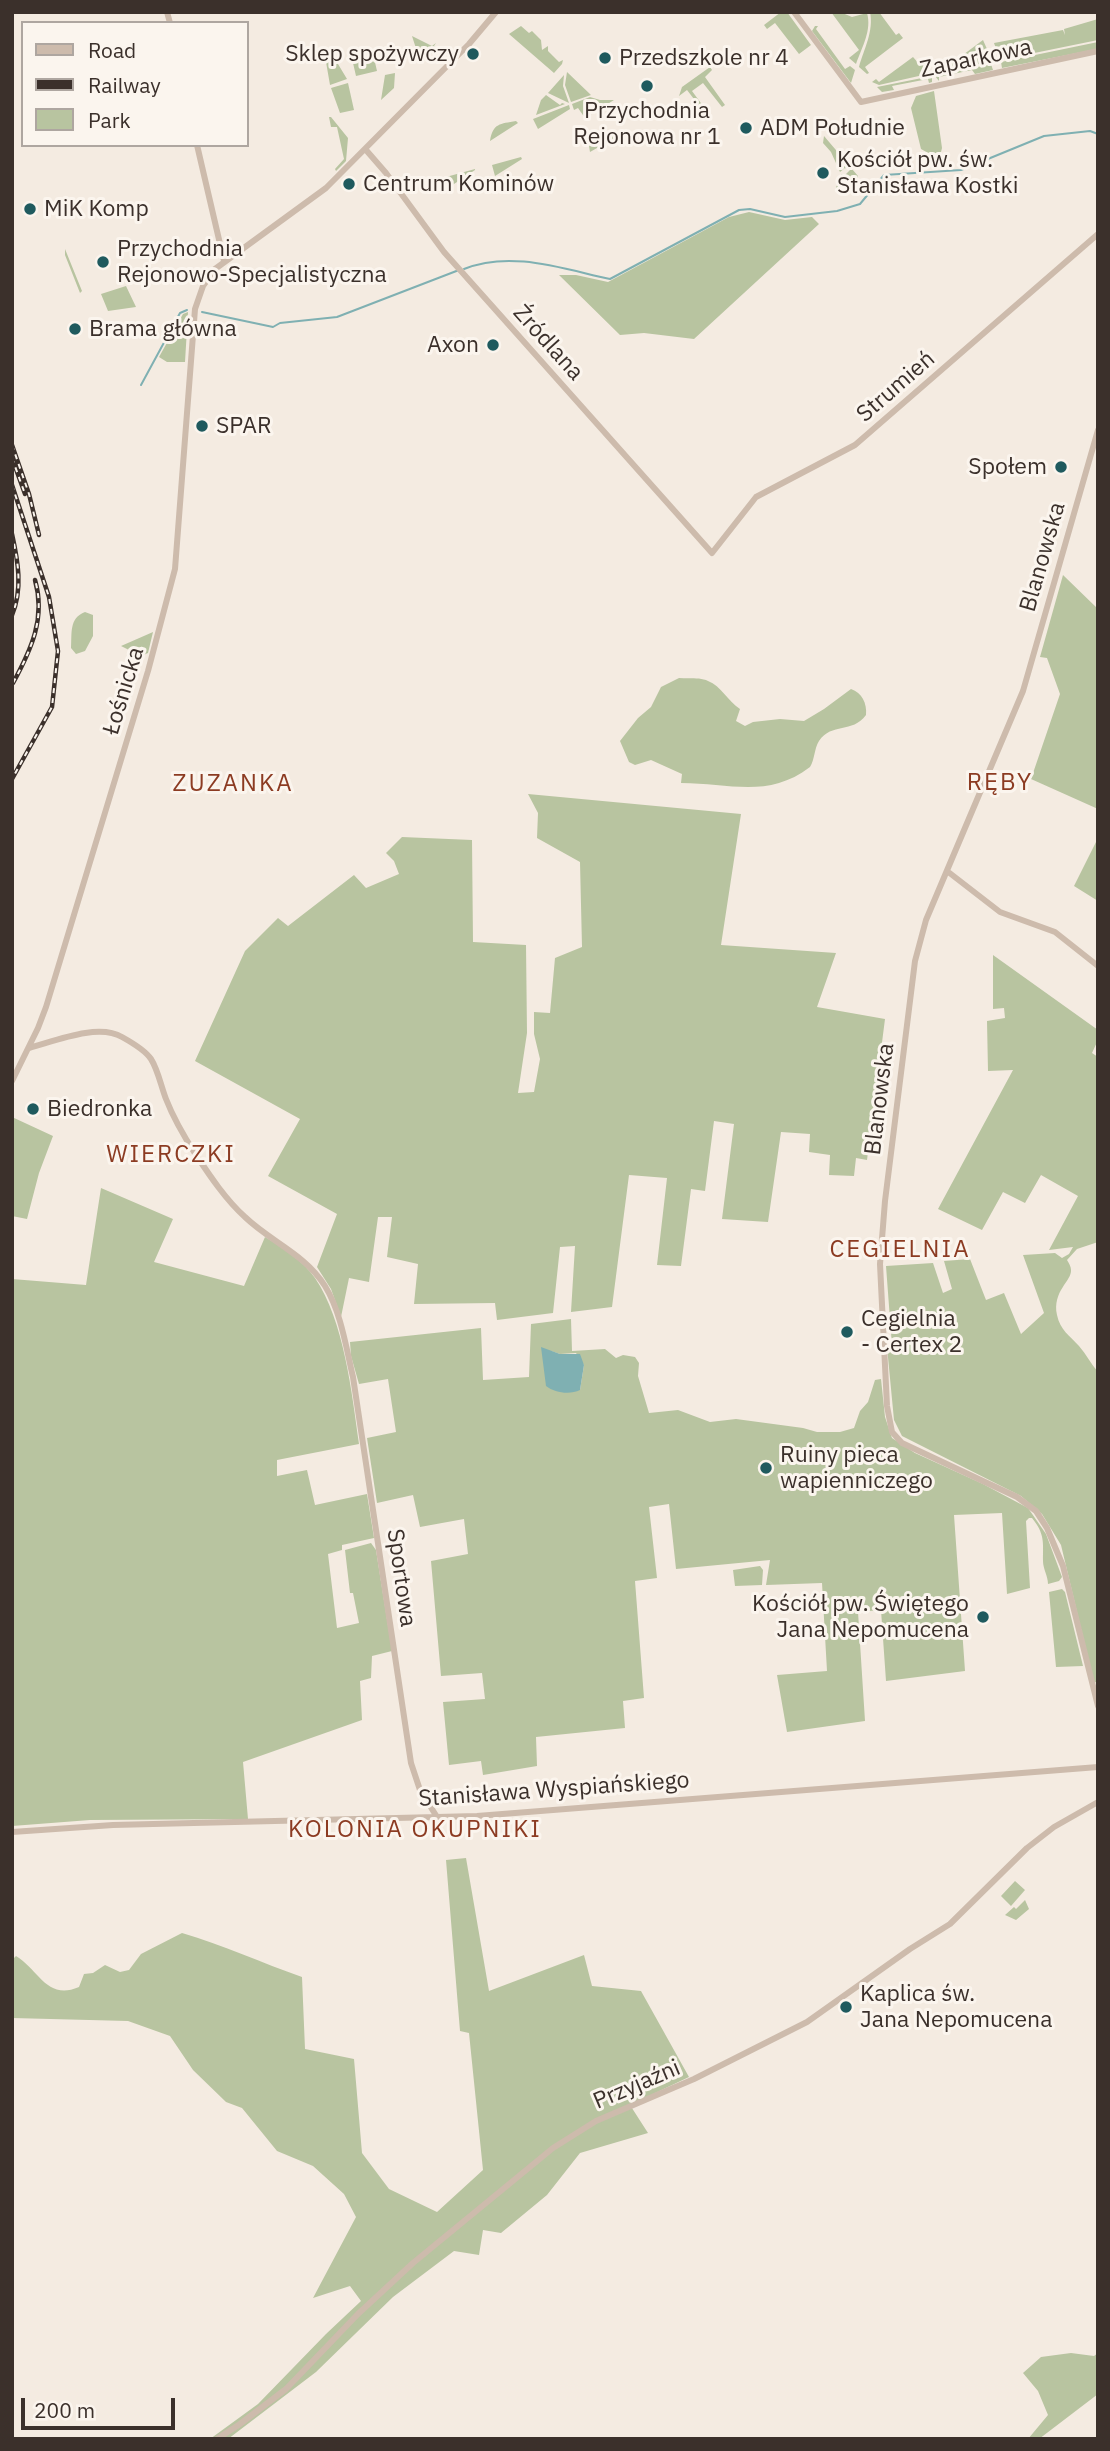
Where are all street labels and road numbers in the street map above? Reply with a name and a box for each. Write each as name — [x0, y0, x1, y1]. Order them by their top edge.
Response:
street label: Zaparkowa — [917, 34, 1035, 84]
street label: Źródlana — [507, 300, 589, 386]
street label: Strumień — [851, 346, 941, 428]
street label: Blanowska — [1014, 499, 1072, 615]
street label: Łośnicka — [98, 644, 150, 738]
street label: Blanowska — [859, 1041, 901, 1157]
street label: Sportowa — [380, 1527, 422, 1629]
street label: Stanisława Wyspiańskiego — [418, 1767, 690, 1813]
street label: Przyjaźni — [589, 2054, 685, 2116]

